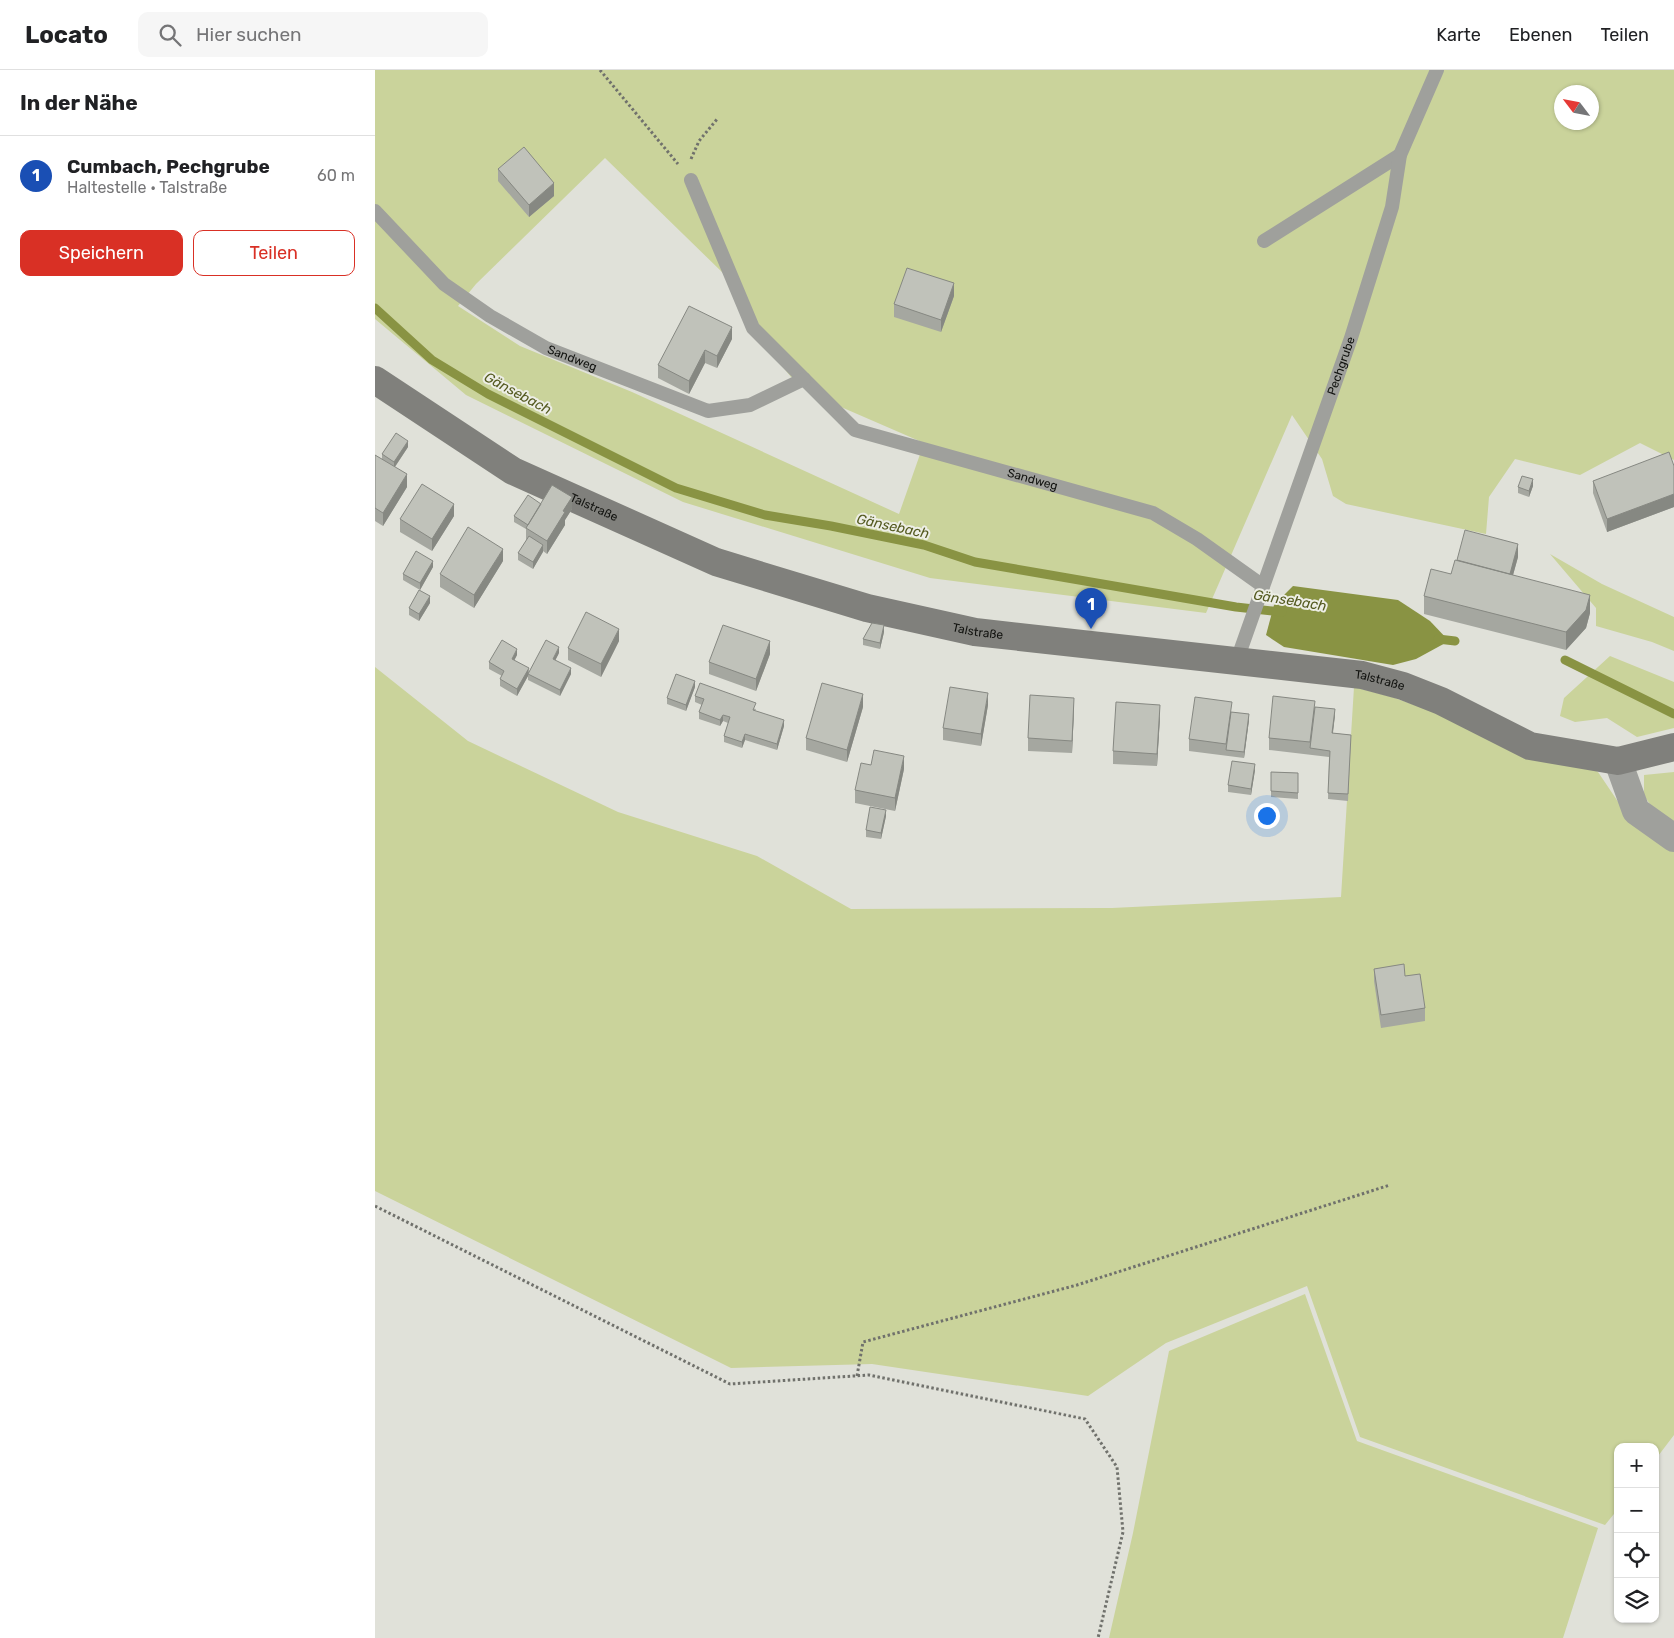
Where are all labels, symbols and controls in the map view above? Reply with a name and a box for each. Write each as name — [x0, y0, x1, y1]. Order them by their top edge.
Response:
search box — [138, 12, 488, 57]
text: Locato — [25, 21, 108, 49]
icon: search — [156, 21, 184, 49]
text: Hier suchen — [196, 23, 302, 46]
text: Karte — [1436, 24, 1481, 46]
text: Ebenen — [1509, 24, 1573, 46]
text: Teilen — [1601, 24, 1649, 46]
north arrow — [1554, 85, 1599, 130]
text: In der Nähe — [20, 90, 138, 115]
text: Cumbach, Pechgrube — [67, 155, 270, 178]
text: 1 — [32, 166, 40, 185]
text: 60 m — [317, 166, 355, 185]
text: Haltestelle · Talstraße — [67, 178, 227, 197]
button: Speichern — [20, 230, 183, 276]
button: Teilen — [193, 230, 355, 276]
street label: Pechgrube — [1324, 334, 1358, 397]
street label: Sandweg — [545, 342, 599, 374]
water label: Gänsebach — [481, 369, 554, 418]
street label: Sandweg — [1006, 466, 1059, 493]
street label: Talstraße — [568, 490, 620, 524]
water label: Gänsebach — [855, 510, 931, 542]
water label: Gänsebach — [1252, 586, 1328, 615]
pin: 1 — [1075, 588, 1107, 629]
street label: Talstraße — [951, 620, 1004, 642]
street label: Talstraße — [1354, 667, 1406, 693]
your location — [1254, 803, 1280, 829]
map controls — [1614, 1443, 1659, 1623]
button: + — [1614, 1443, 1659, 1488]
button: − — [1614, 1488, 1659, 1533]
button: locate — [1614, 1533, 1659, 1578]
button: layers — [1614, 1578, 1659, 1623]

